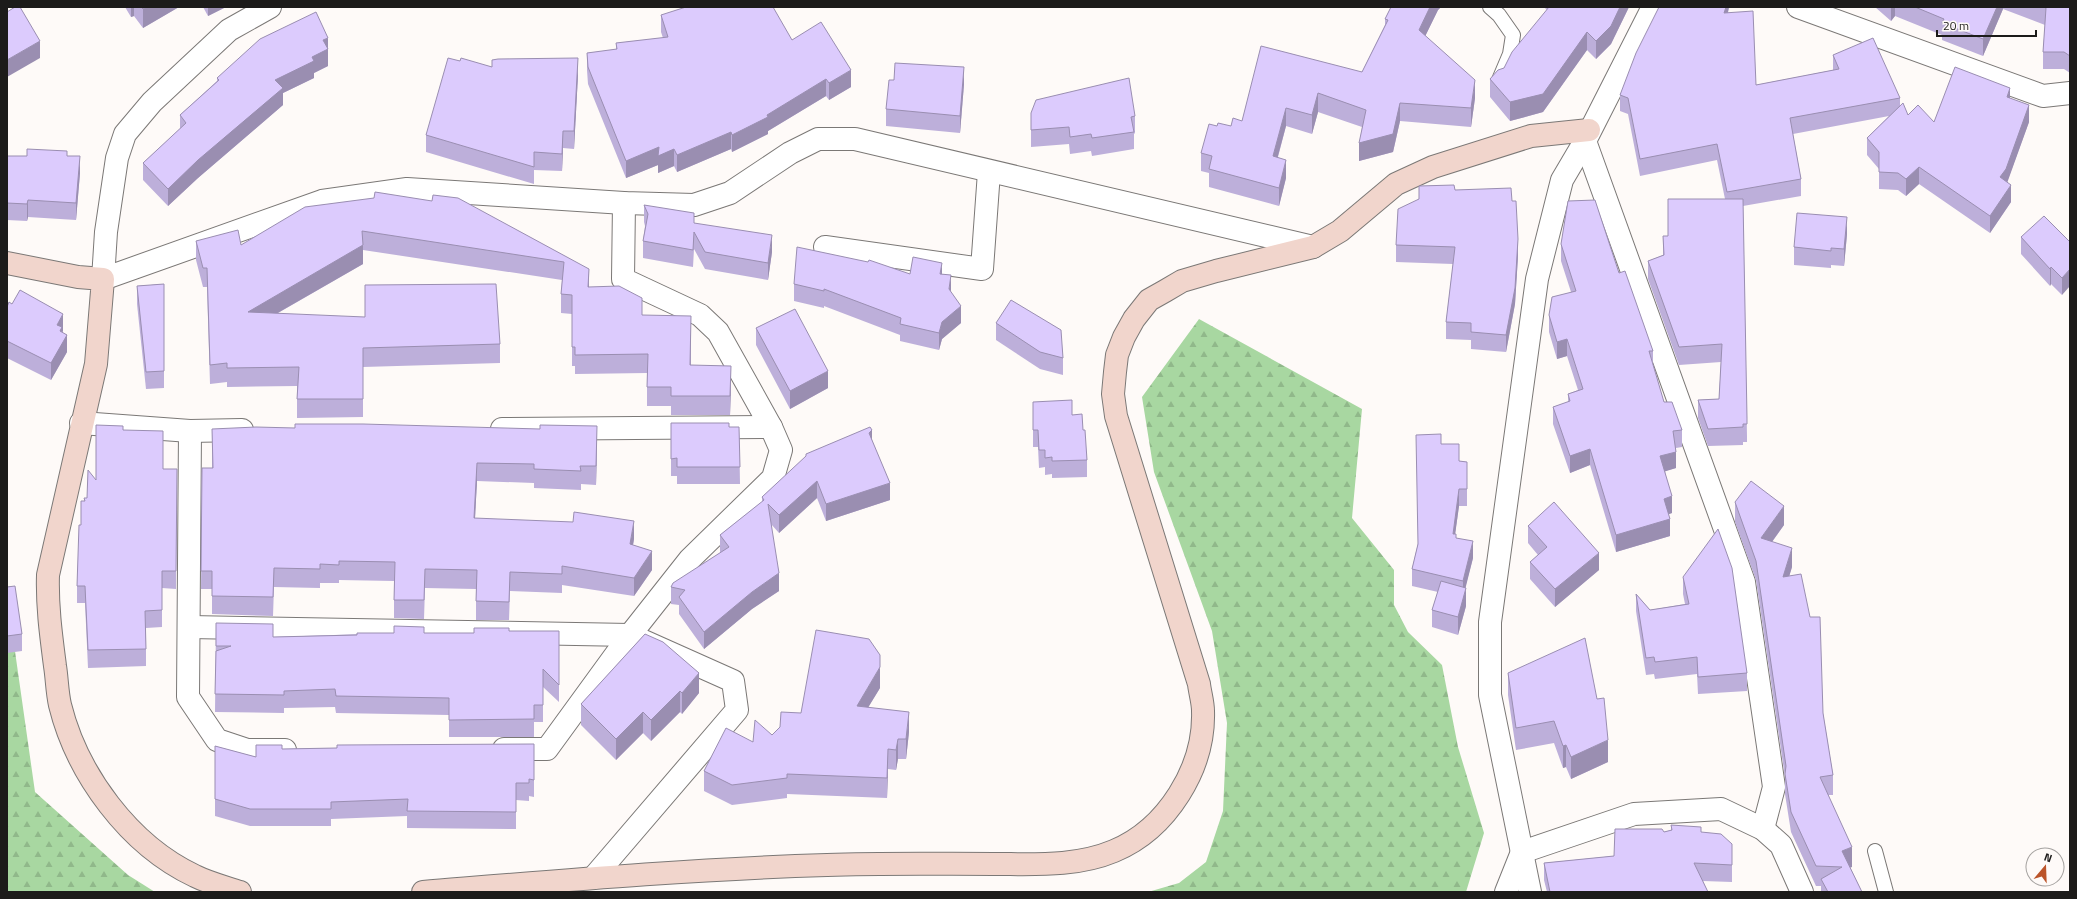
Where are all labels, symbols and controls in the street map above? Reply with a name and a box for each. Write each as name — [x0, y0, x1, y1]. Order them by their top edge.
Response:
scale bar — [1937, 12, 2036, 38]
text: 20 m — [1943, 16, 1969, 35]
north arrow — [2025, 847, 2065, 887]
text: N — [2042, 849, 2054, 866]

